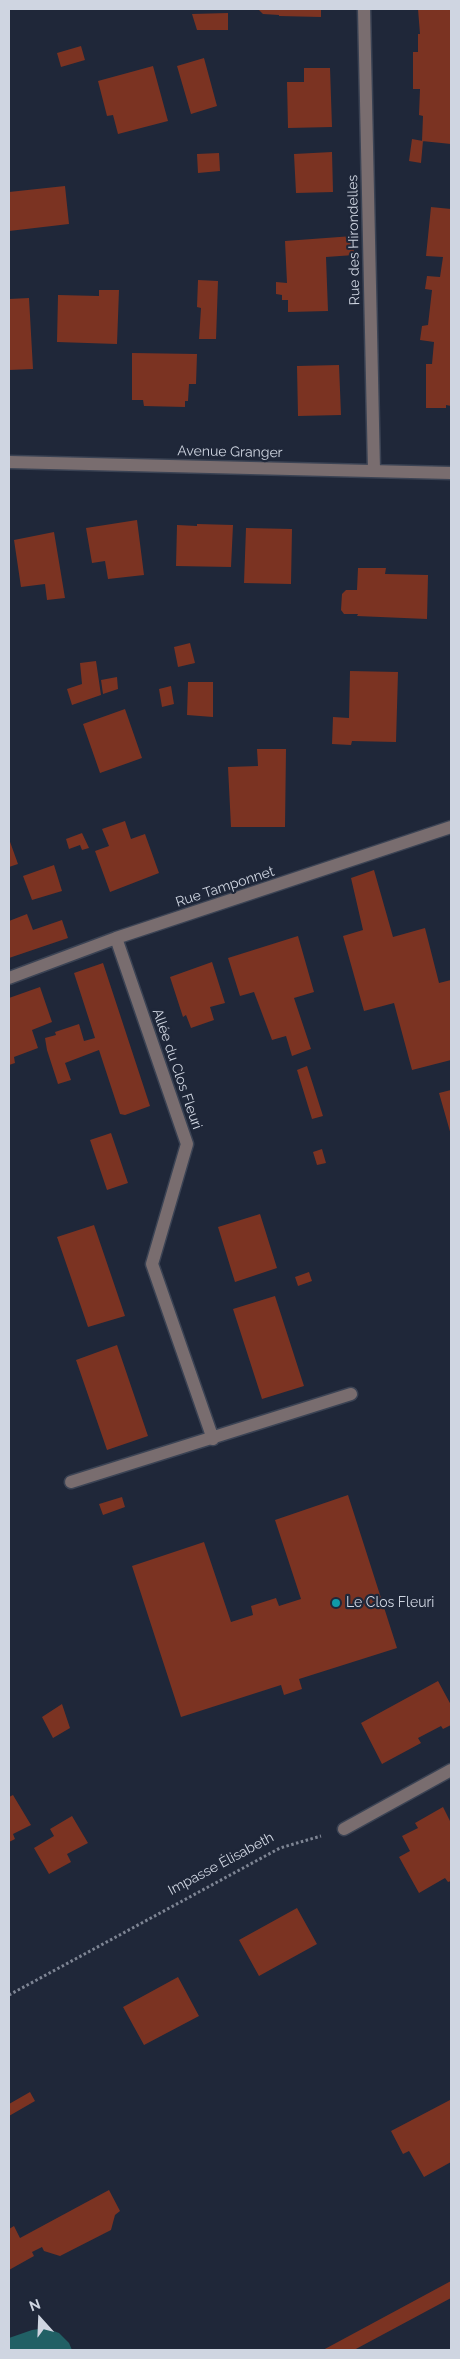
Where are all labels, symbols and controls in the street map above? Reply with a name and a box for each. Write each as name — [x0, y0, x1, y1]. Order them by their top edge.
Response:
street label: Rue des Hirondelles — [344, 175, 364, 305]
street label: Avenue Granger — [177, 443, 283, 461]
street label: Rue Tamponnet — [173, 863, 277, 911]
street label: Allée du Clos Fleuri — [148, 1007, 206, 1131]
place label: Le Clos Fleuri — [346, 1595, 434, 1611]
marker: Le Clos Fleuri — [330, 1597, 342, 1609]
street label: Impasse Élisabeth — [165, 1829, 277, 1899]
north arrow — [15, 2294, 65, 2344]
text: N — [27, 2296, 43, 2314]

